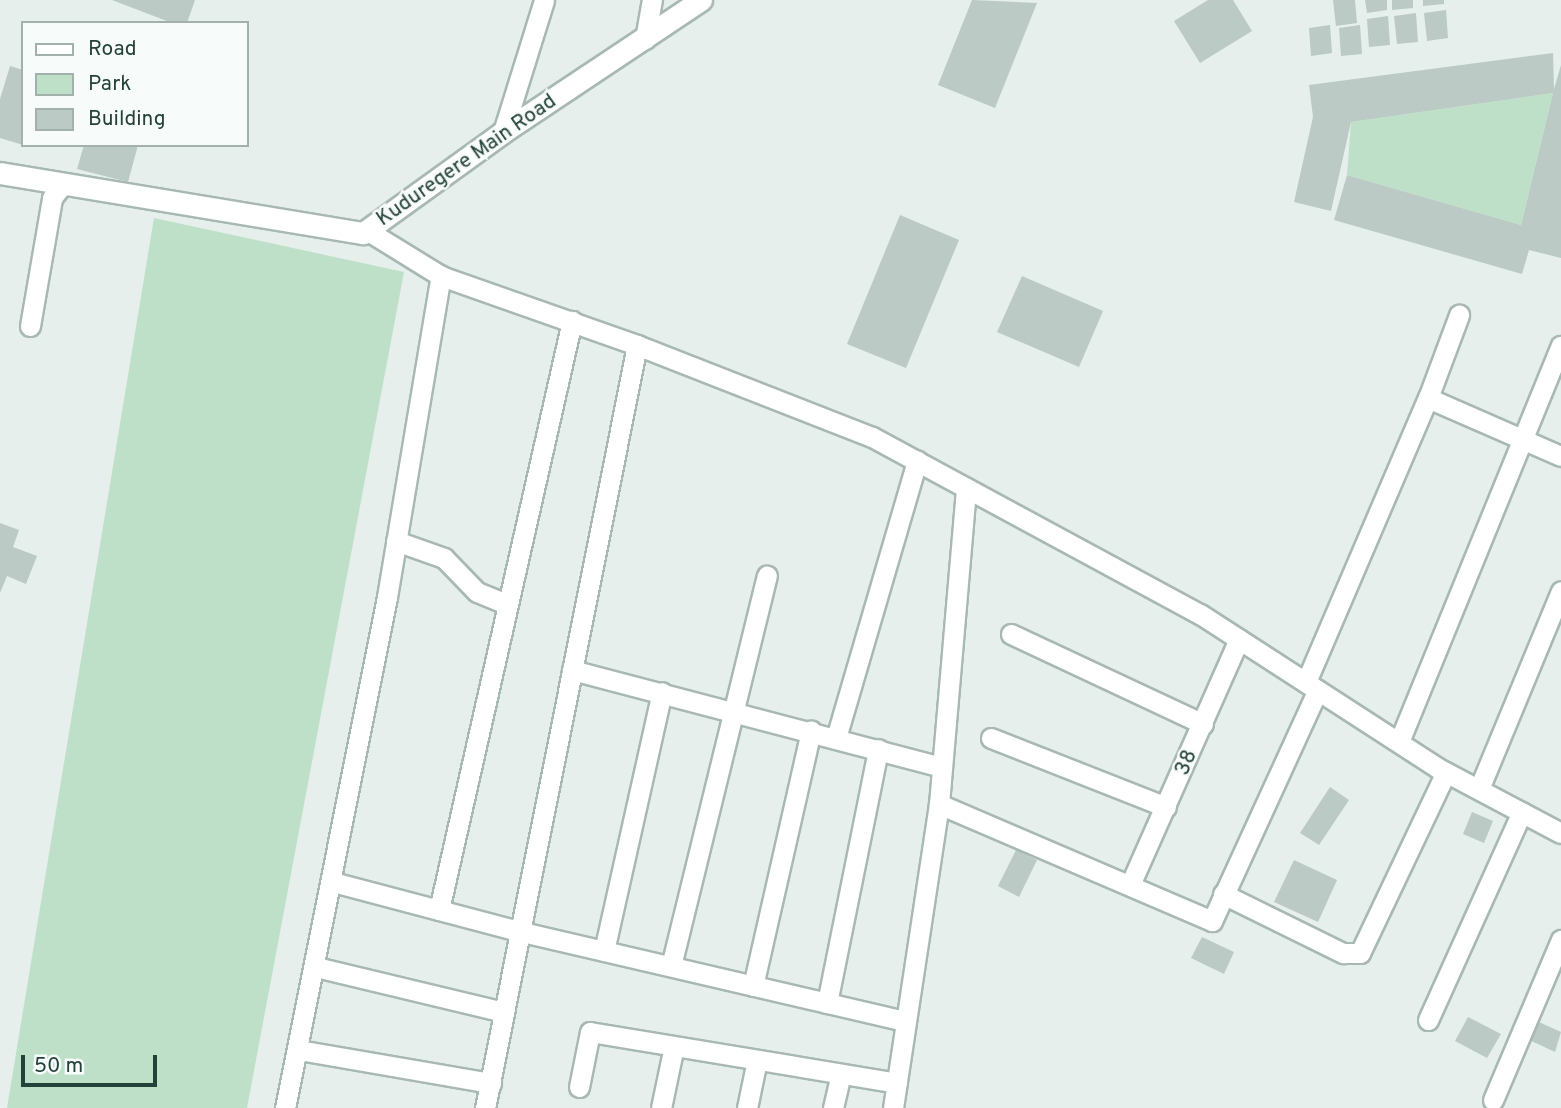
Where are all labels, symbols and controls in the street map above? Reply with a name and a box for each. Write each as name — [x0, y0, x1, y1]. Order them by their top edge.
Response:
legend — [21, 21, 248, 147]
text: Road — [88, 36, 137, 63]
text: Park — [88, 71, 131, 98]
street label: Kuduregere Main Road — [372, 89, 562, 233]
text: Building — [88, 106, 166, 133]
street label: 38 — [1170, 746, 1204, 780]
scale bar — [24, 1042, 161, 1086]
text: 50 m — [34, 1053, 83, 1080]

